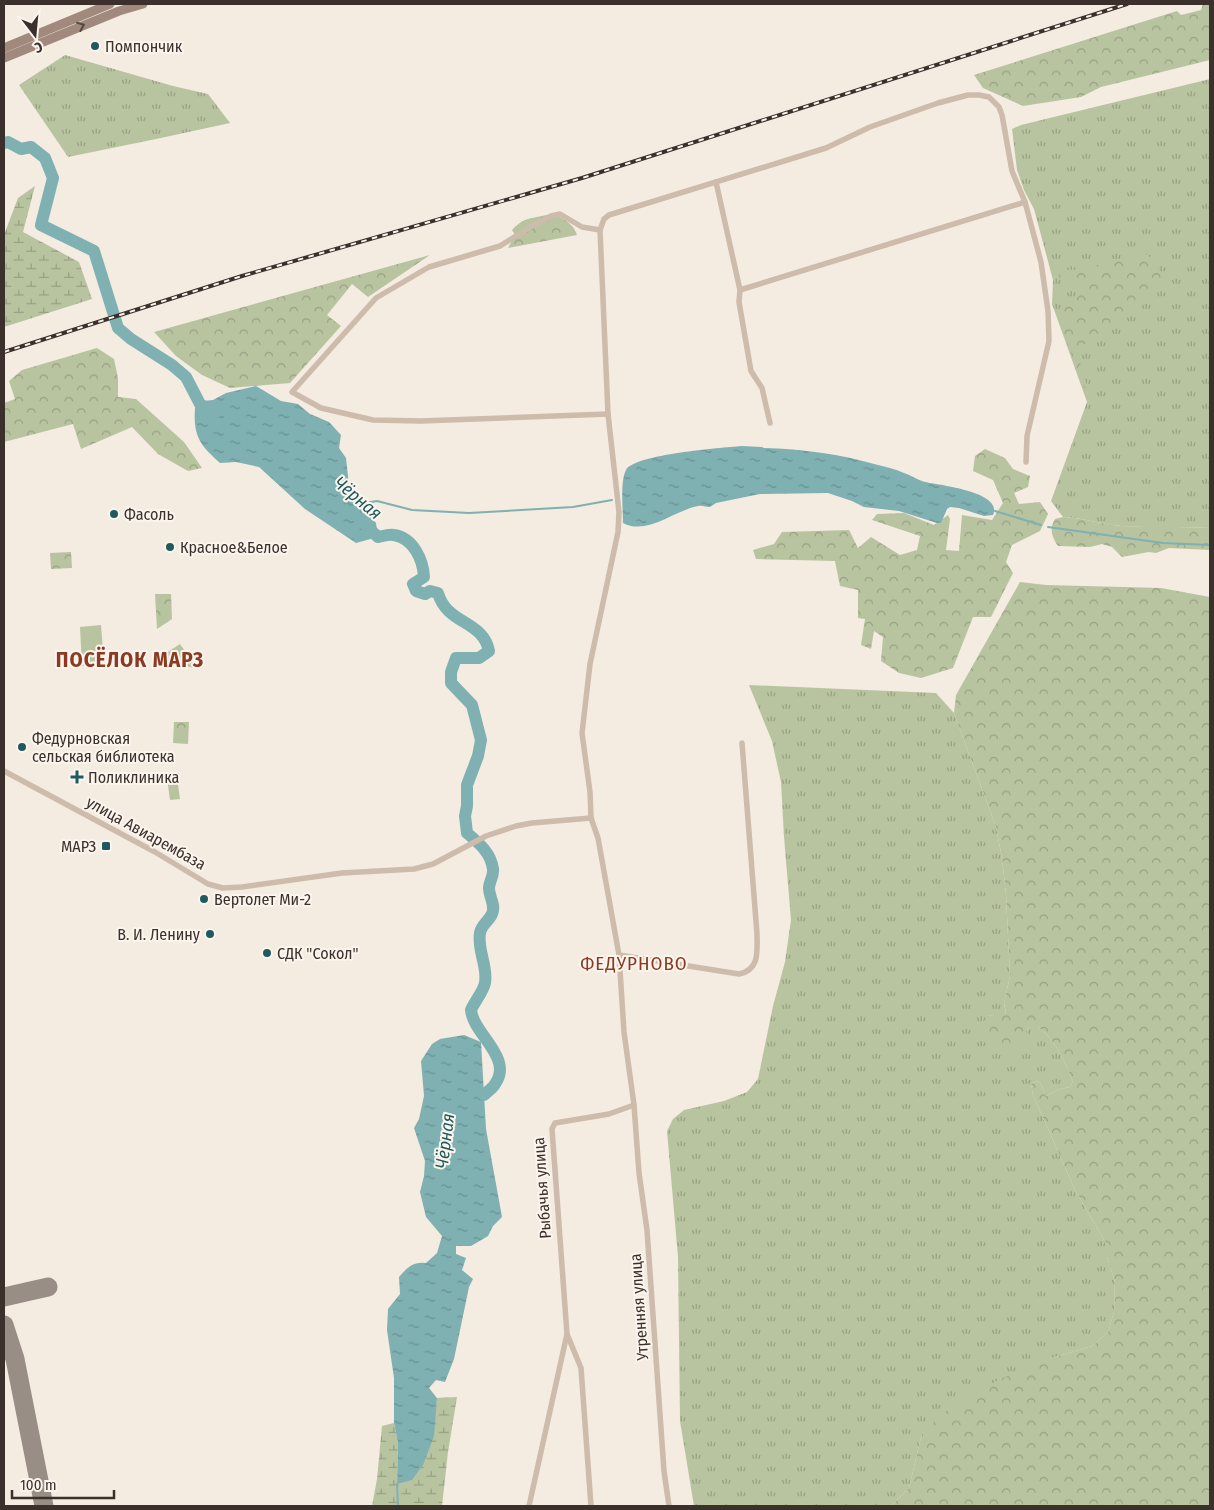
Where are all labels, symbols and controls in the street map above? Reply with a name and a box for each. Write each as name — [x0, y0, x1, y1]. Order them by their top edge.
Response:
north arrow — [10, 10, 60, 60]
one-way arrow — [76, 22, 85, 33]
place label: Помпончик — [105, 37, 183, 56]
text: С — [32, 38, 44, 56]
marker: Помпончик — [89, 40, 101, 52]
water label: Чёрная — [330, 472, 386, 524]
place label: Фасоль — [124, 505, 174, 524]
marker: Фасоль — [108, 508, 120, 520]
place label: Красное&Белое — [180, 538, 288, 557]
marker: Красное&Белое — [164, 541, 176, 553]
district label: ПОСЁЛОК МАРЗ — [56, 646, 204, 673]
place label: Федурновская сельская библиотека — [32, 729, 175, 766]
marker: Федурновская сельская библиотека — [16, 741, 28, 753]
place label: Поликлиника — [88, 768, 179, 787]
marker: Поликлиника — [70, 770, 84, 784]
street label: улица Авиарембаза — [83, 792, 209, 874]
place label: МАРЗ — [61, 837, 96, 856]
marker: МАРЗ — [100, 840, 112, 852]
place label: Вертолет Ми-2 — [214, 890, 311, 909]
marker: Вертолет Ми-2 — [198, 893, 210, 905]
place label: В. И. Ленину — [117, 925, 201, 944]
marker: В. И. Ленину — [204, 928, 216, 940]
place label: СДК "Сокол" — [277, 944, 359, 963]
marker: СДК "Сокол" — [261, 947, 273, 959]
district label: ФЕДУРНОВО — [580, 952, 688, 975]
water label: Чёрная — [431, 1112, 459, 1170]
street label: Рыбачья улица — [529, 1136, 555, 1239]
street label: Утренняя улица — [626, 1253, 652, 1362]
scale bar — [12, 1468, 115, 1500]
text: 100 m — [20, 1476, 57, 1494]

